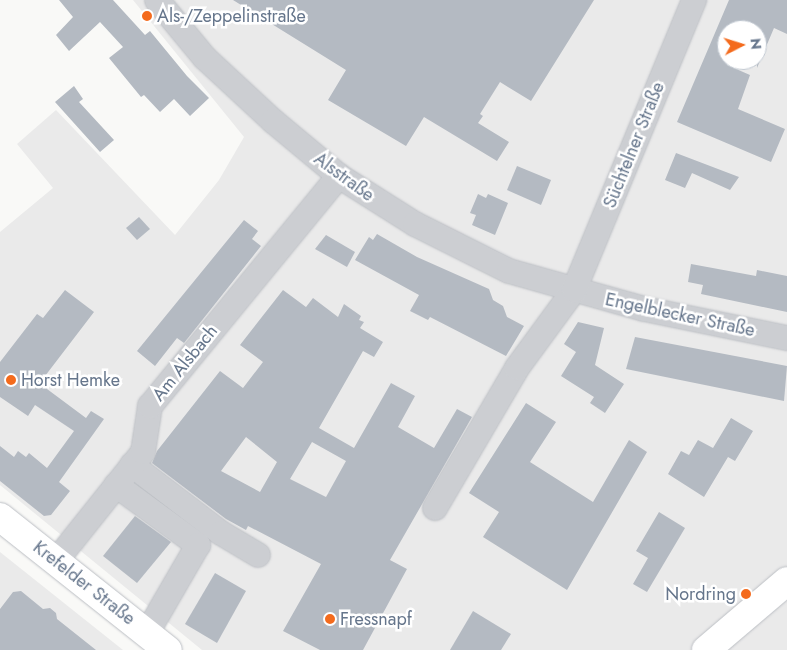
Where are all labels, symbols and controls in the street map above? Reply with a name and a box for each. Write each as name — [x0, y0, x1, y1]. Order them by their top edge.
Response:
place label: Als-/Zeppelinstraße — [157, 5, 306, 27]
marker: Als-/Zeppelinstraße — [141, 10, 153, 22]
north arrow — [717, 20, 767, 70]
text: N — [746, 37, 766, 50]
street label: Süchtelner Straße — [599, 79, 669, 211]
street label: Alsstraße — [310, 148, 378, 206]
street label: Engelblecker Straße — [603, 289, 757, 341]
street label: Am Alsbach — [148, 321, 222, 405]
place label: Horst Hemke — [21, 369, 120, 391]
marker: Horst Hemke — [5, 374, 17, 386]
street label: Krefelder Straße — [29, 536, 139, 630]
place label: Nordring — [665, 583, 736, 605]
marker: Nordring — [740, 588, 752, 600]
place label: Fressnapf — [340, 608, 412, 630]
marker: Fressnapf — [324, 613, 336, 625]

